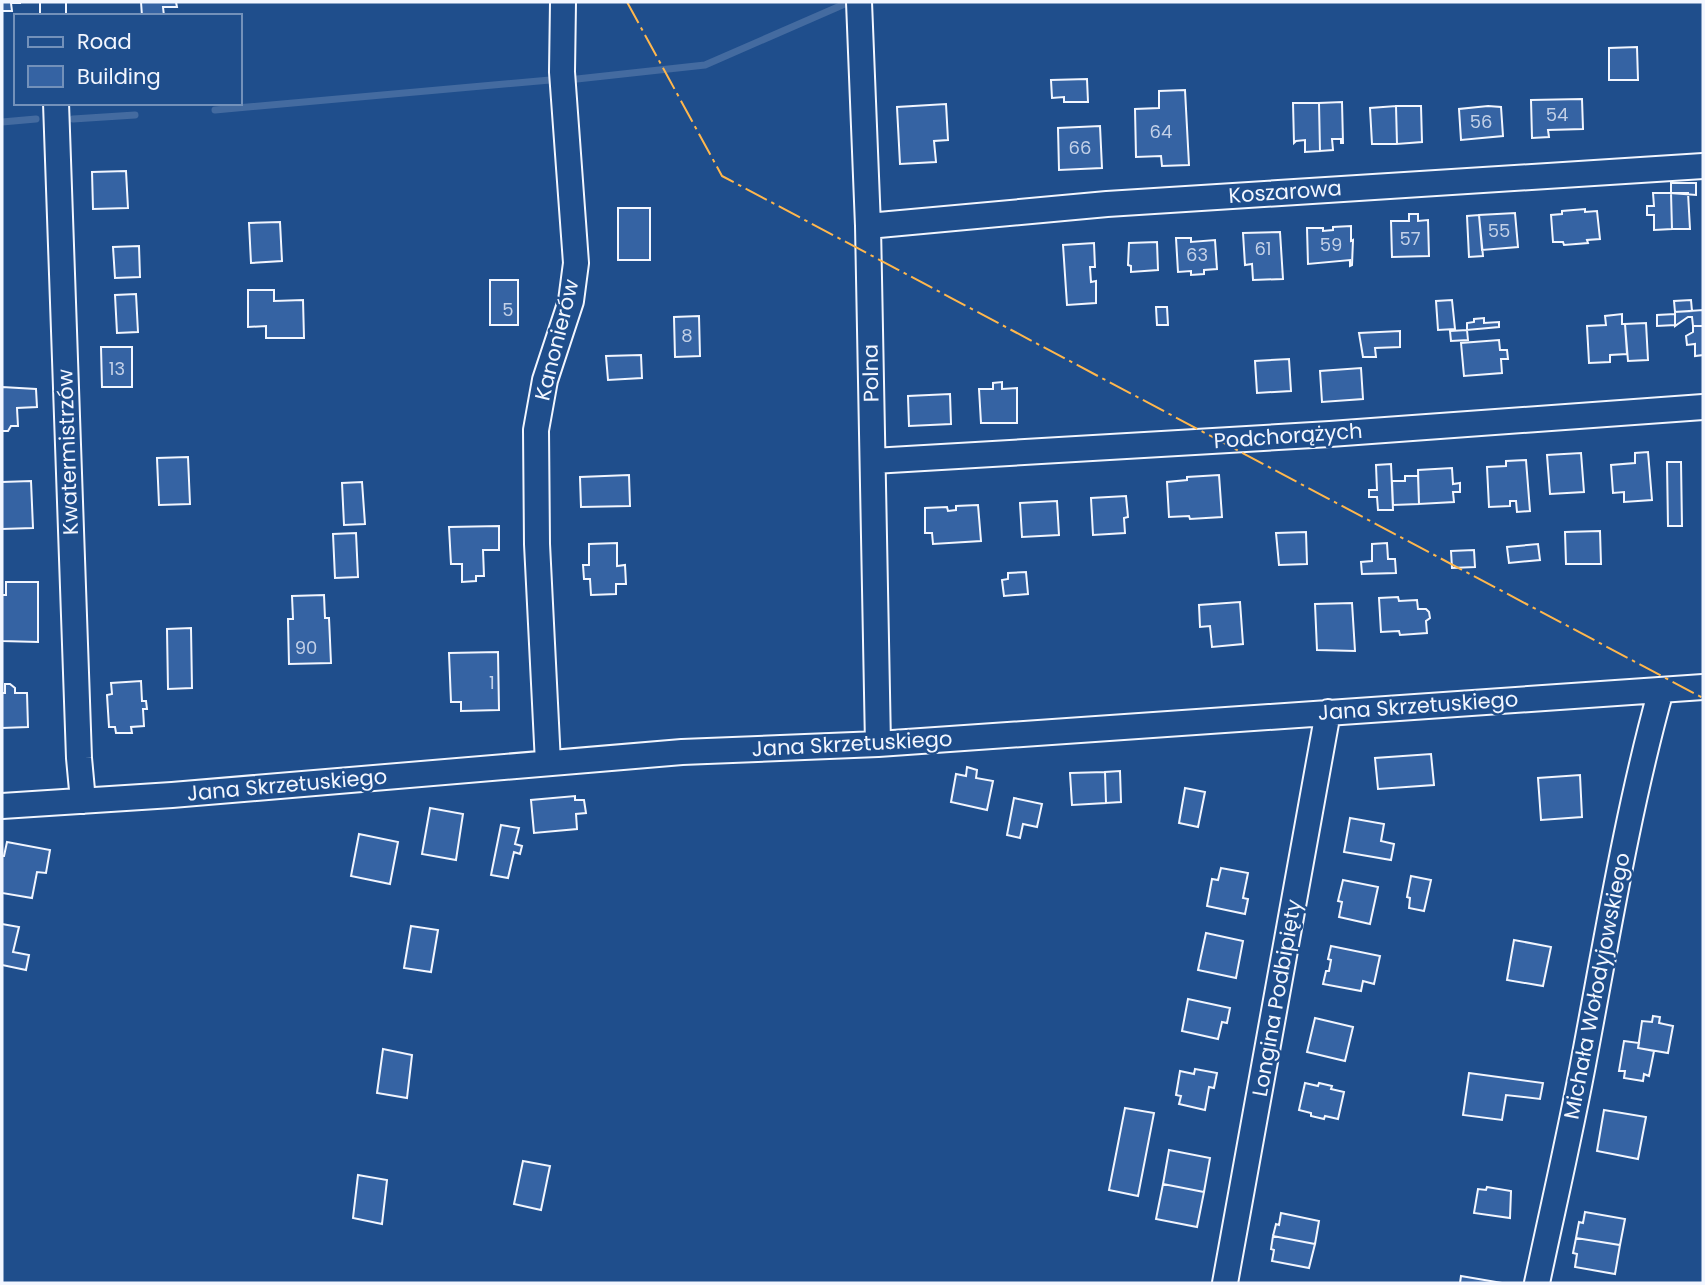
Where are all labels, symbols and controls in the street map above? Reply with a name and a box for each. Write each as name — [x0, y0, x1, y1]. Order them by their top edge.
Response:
legend — [14, 14, 242, 105]
text: Road — [77, 27, 132, 56]
text: Building — [77, 62, 161, 91]
house number: 54 — [1546, 102, 1568, 127]
house number: 56 — [1470, 109, 1492, 134]
house number: 64 — [1150, 119, 1172, 144]
house number: 66 — [1069, 135, 1091, 160]
street label: Koszarowa — [1227, 173, 1343, 210]
house number: 55 — [1488, 218, 1510, 243]
house number: 57 — [1399, 226, 1421, 251]
house number: 59 — [1320, 232, 1342, 257]
house number: 61 — [1254, 236, 1272, 261]
house number: 63 — [1186, 242, 1208, 267]
street label: Kanonierów — [527, 276, 586, 403]
house number: 5 — [502, 297, 514, 322]
house number: 8 — [681, 323, 693, 348]
street label: Polna — [855, 344, 886, 402]
house number: 13 — [109, 356, 125, 381]
street label: Kwatermistrzów — [50, 369, 85, 535]
street label: Podchorążych — [1213, 416, 1363, 455]
house number: 90 — [295, 635, 317, 660]
house number: 1 — [489, 670, 495, 695]
street label: Jana Skrzetuskiego — [1317, 684, 1519, 727]
street label: Jana Skrzetuskiego — [751, 724, 953, 763]
street label: Jana Skrzetuskiego — [186, 761, 388, 808]
street label: Michała Wołodyjowskiego — [1556, 850, 1637, 1122]
street label: Longina Podbipięty — [1245, 897, 1308, 1099]

